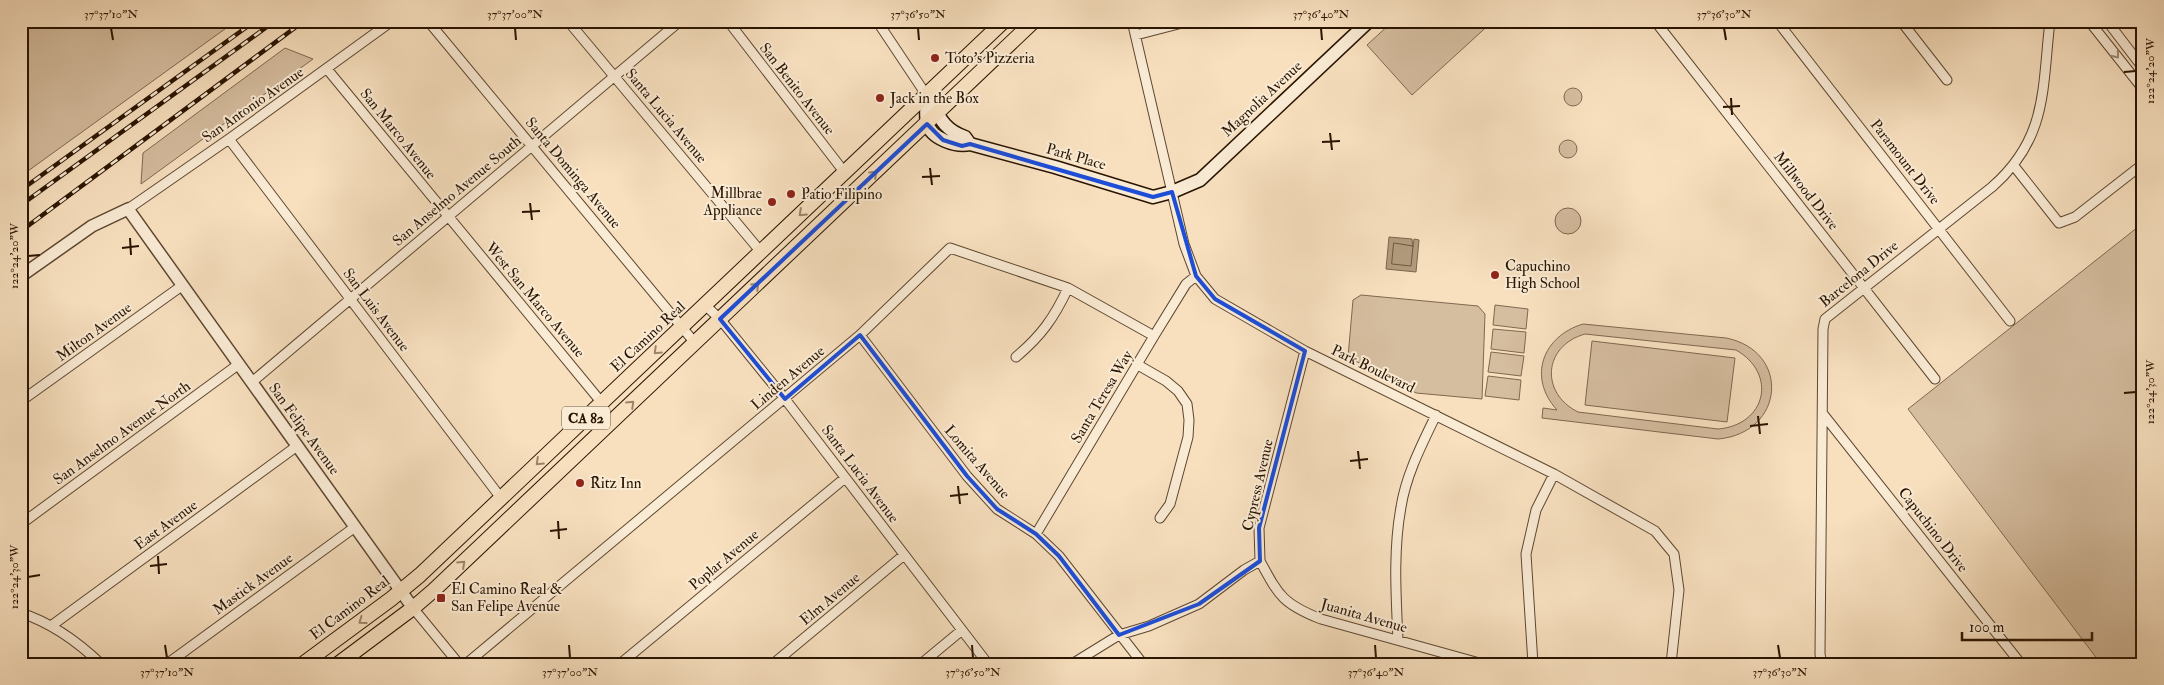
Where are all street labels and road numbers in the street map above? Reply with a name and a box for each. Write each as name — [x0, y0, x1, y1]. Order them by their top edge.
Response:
street label: San Benito Avenue — [755, 39, 839, 139]
street label: Magnolia Avenue — [1218, 57, 1306, 141]
street label: San Antonio Avenue — [198, 63, 308, 147]
street label: Santa Lucia Avenue — [621, 65, 711, 167]
street label: San Marco Avenue — [356, 85, 440, 183]
street label: Santa Dominga Avenue — [521, 114, 625, 232]
street label: Paramount Drive — [1866, 116, 1944, 208]
street label: San Anselmo Avenue South — [389, 131, 525, 250]
street label: Park Place — [1044, 139, 1108, 175]
street label: Millwood Drive — [1769, 148, 1843, 234]
street label: Barcelona Drive — [1816, 236, 1902, 312]
street label: West San Marco Avenue — [481, 238, 589, 362]
street label: San Luis Avenue — [338, 264, 414, 356]
street label: El Camino Real — [607, 297, 690, 377]
street label: Milton Avenue — [53, 298, 135, 366]
street label: Park Boulevard — [1328, 341, 1419, 398]
street label: Linden Avenue — [747, 342, 829, 414]
street label: Santa Teresa Way — [1067, 347, 1137, 447]
street label: San Anselmo Avenue North — [50, 377, 194, 489]
street label: San Felipe Avenue — [263, 379, 344, 479]
road number: CA 82 — [562, 406, 610, 429]
street label: Santa Lucia Avenue — [817, 421, 903, 527]
street label: Lomita Avenue — [940, 421, 1014, 503]
street label: Cypress Avenue — [1238, 437, 1279, 533]
street label: Capuchino Drive — [1893, 484, 1972, 577]
street label: East Avenue — [131, 496, 201, 554]
street label: Poplar Avenue — [685, 525, 763, 595]
street label: Mastick Avenue — [209, 549, 297, 619]
street label: Elm Avenue — [796, 568, 864, 630]
street label: El Camino Real — [306, 572, 394, 644]
street label: Juanita Avenue — [1317, 594, 1409, 638]

